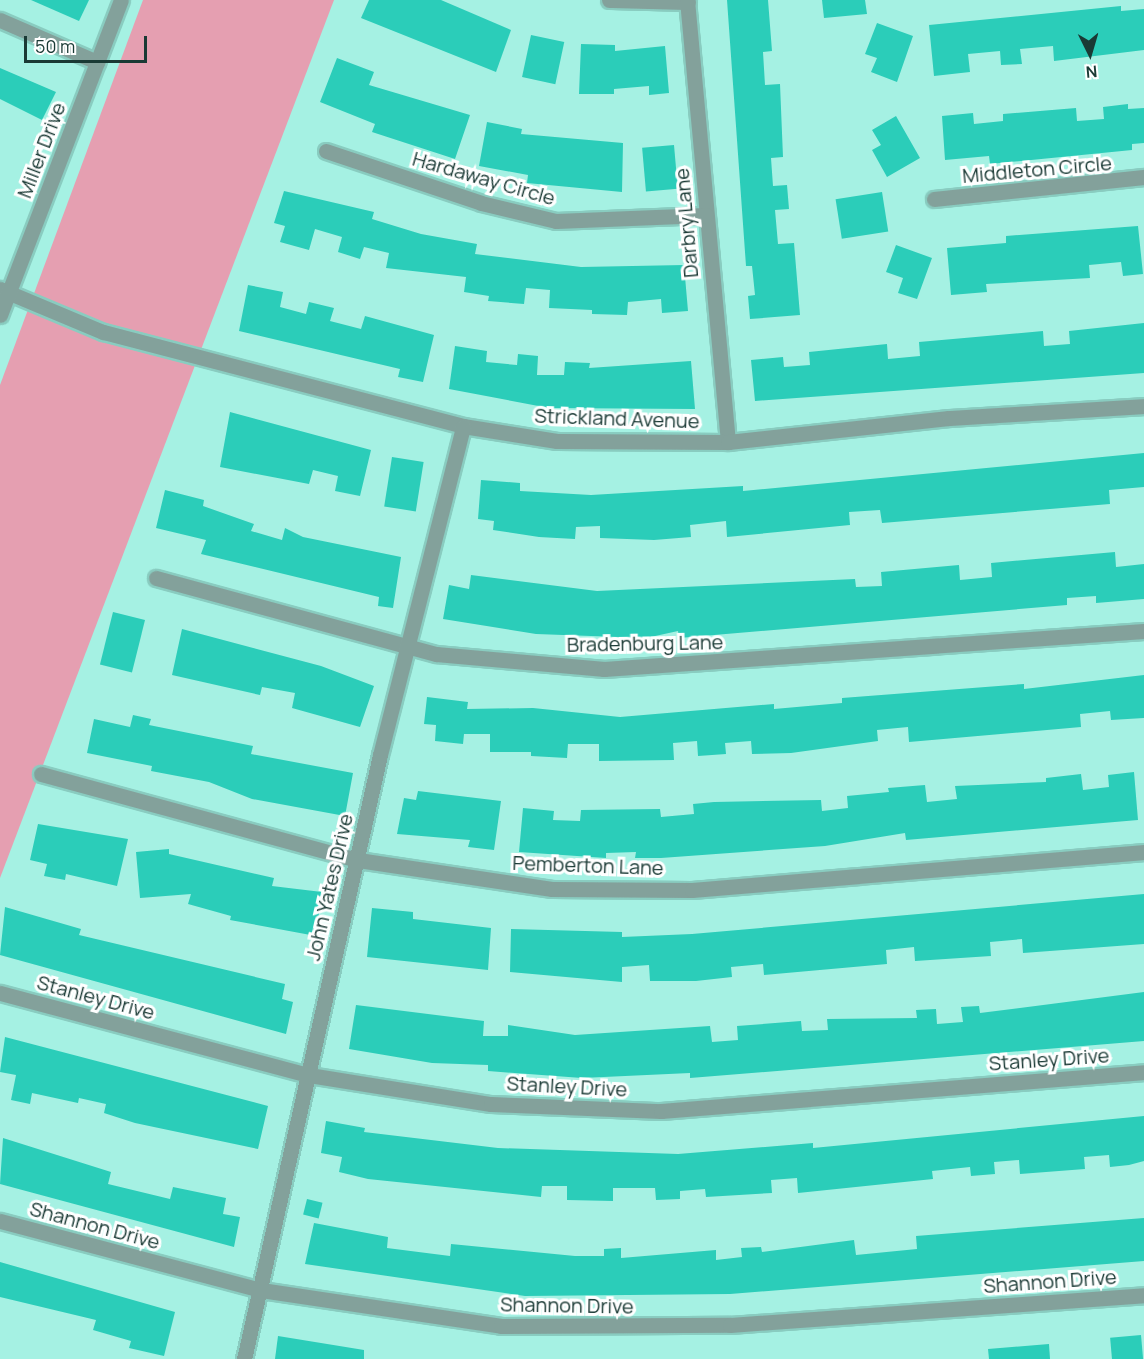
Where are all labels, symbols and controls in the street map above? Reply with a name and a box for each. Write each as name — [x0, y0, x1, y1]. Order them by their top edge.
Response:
scale bar — [27, 24, 150, 62]
north arrow — [1060, 24, 1120, 84]
text: 50 m — [35, 34, 75, 58]
text: N — [1085, 60, 1098, 83]
street label: Miller Drive — [12, 99, 70, 201]
street label: Hardaway Circle — [410, 146, 558, 210]
street label: Middleton Circle — [961, 151, 1113, 187]
street label: Darbry Lane — [669, 167, 703, 279]
street label: Strickland Avenue — [534, 403, 700, 433]
street label: Bradenburg Lane — [567, 630, 723, 656]
street label: John Yates Drive — [300, 811, 358, 963]
street label: Pemberton Lane — [512, 850, 664, 880]
street label: Stanley Drive — [35, 970, 157, 1024]
street label: Stanley Drive — [988, 1043, 1110, 1075]
street label: Stanley Drive — [506, 1071, 628, 1101]
street label: Shannon Drive — [27, 1196, 163, 1254]
street label: Shannon Drive — [983, 1264, 1117, 1298]
street label: Shannon Drive — [500, 1292, 634, 1318]

